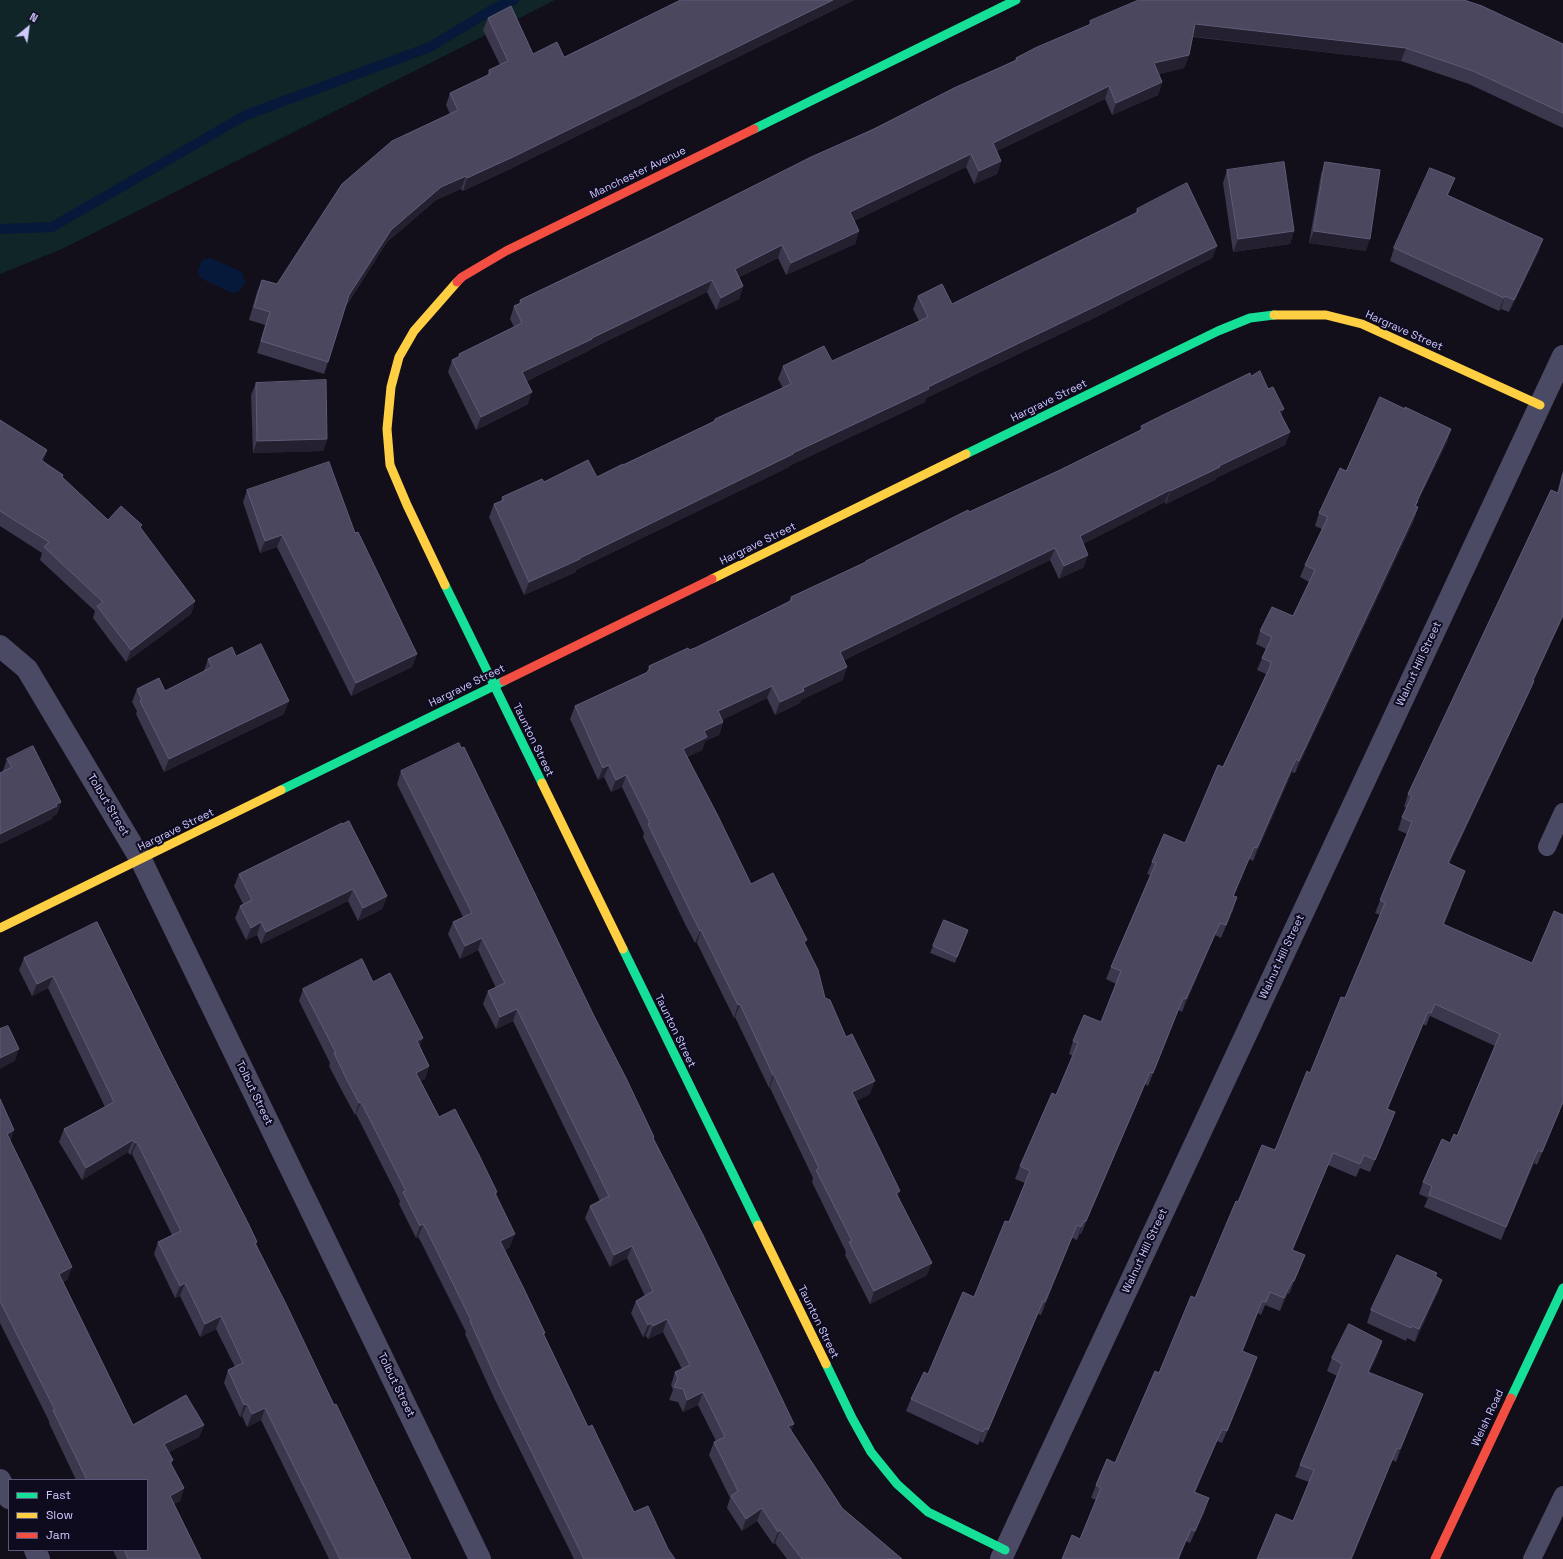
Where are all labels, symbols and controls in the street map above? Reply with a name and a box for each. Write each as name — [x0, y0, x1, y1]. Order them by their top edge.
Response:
north arrow — [8, 8, 48, 48]
text: N — [27, 10, 40, 25]
street label: Manchester Avenue — [588, 144, 688, 202]
street label: Hargrave Street — [1363, 308, 1445, 354]
street label: Hargrave Street — [1009, 377, 1089, 425]
street label: Hargrave Street — [718, 520, 798, 568]
street label: Walnut Hill Street — [1394, 620, 1444, 708]
street label: Hargrave Street — [427, 662, 507, 710]
street label: Taunton Street — [510, 701, 556, 779]
street label: Tolbut Street — [84, 772, 132, 838]
street label: Hargrave Street — [136, 806, 216, 854]
street label: Walnut Hill Street — [1257, 913, 1307, 1001]
street label: Taunton Street — [652, 992, 698, 1070]
street label: Tolbut Street — [233, 1059, 275, 1127]
street label: Walnut Hill Street — [1120, 1207, 1170, 1295]
street label: Taunton Street — [795, 1283, 841, 1361]
street label: Tolbut Street — [375, 1351, 417, 1419]
street label: Welsh Road — [1469, 1388, 1507, 1448]
legend — [8, 1479, 148, 1551]
text: Fast — [46, 1487, 71, 1503]
text: Slow — [46, 1507, 73, 1523]
text: Jam — [46, 1527, 70, 1543]

